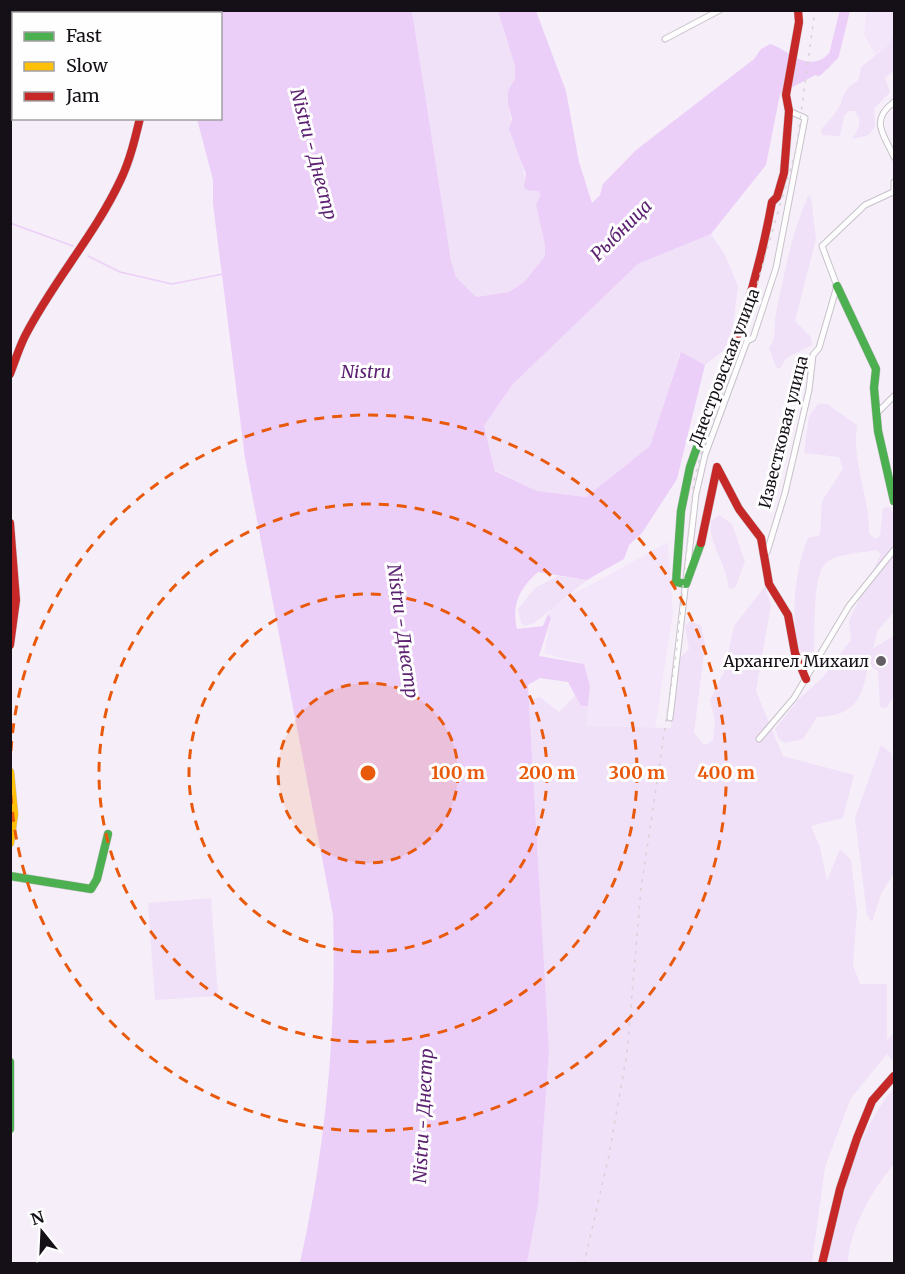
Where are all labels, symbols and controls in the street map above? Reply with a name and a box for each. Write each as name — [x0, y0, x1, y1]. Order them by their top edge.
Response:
legend — [12, 12, 222, 120]
text: Fast — [66, 24, 102, 47]
text: Slow — [66, 54, 109, 77]
text: Jam — [65, 84, 100, 107]
water label: Nistru - Днестр — [285, 86, 343, 222]
water label: Рыбница — [585, 194, 657, 266]
street label: Днестровская улица — [685, 285, 763, 449]
street label: Известковая улица — [754, 353, 812, 510]
water label: Nistru — [341, 360, 391, 383]
water label: Nistru - Днестр — [382, 562, 424, 700]
place label: Архангел Михаил — [722, 651, 869, 671]
marker: Архангел Михаил — [874, 654, 888, 668]
text: 100 m — [431, 761, 485, 784]
text: 200 m — [519, 761, 575, 784]
text: 300 m — [609, 761, 665, 784]
text: 400 m — [697, 761, 755, 784]
centre of rings — [358, 763, 378, 783]
water label: Nistru - Днестр — [408, 1048, 438, 1184]
north arrow — [12, 1202, 72, 1262]
text: N — [28, 1206, 47, 1229]

